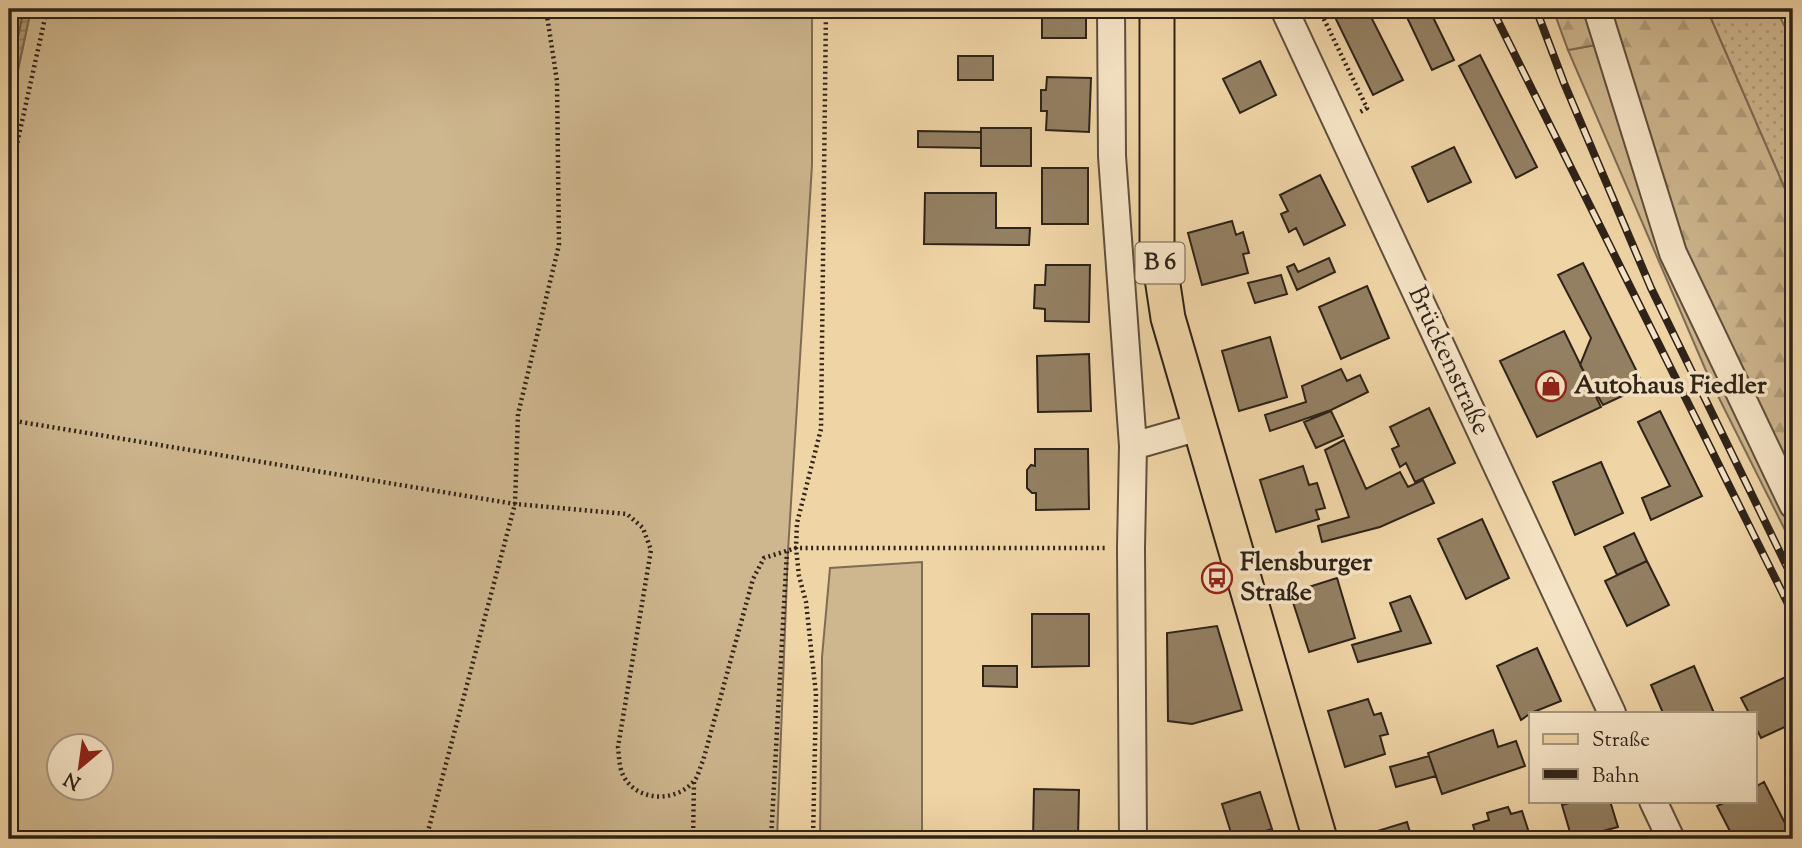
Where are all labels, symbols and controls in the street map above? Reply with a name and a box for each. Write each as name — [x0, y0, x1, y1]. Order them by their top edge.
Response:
road number: B 6 — [1136, 242, 1184, 284]
street label: Brückenstraße — [1397, 280, 1499, 442]
place label: Autohaus Fiedler — [1574, 368, 1767, 405]
shop icon: Autohaus Fiedler — [1534, 369, 1568, 403]
place label: Flensburger Straße — [1240, 545, 1372, 612]
bus stop icon: Flensburger Straße — [1200, 561, 1234, 595]
legend — [1529, 712, 1756, 802]
text: Straße — [1592, 726, 1650, 756]
north arrow — [46, 732, 116, 802]
text: Bahn — [1592, 762, 1640, 792]
text: N — [60, 764, 86, 795]

